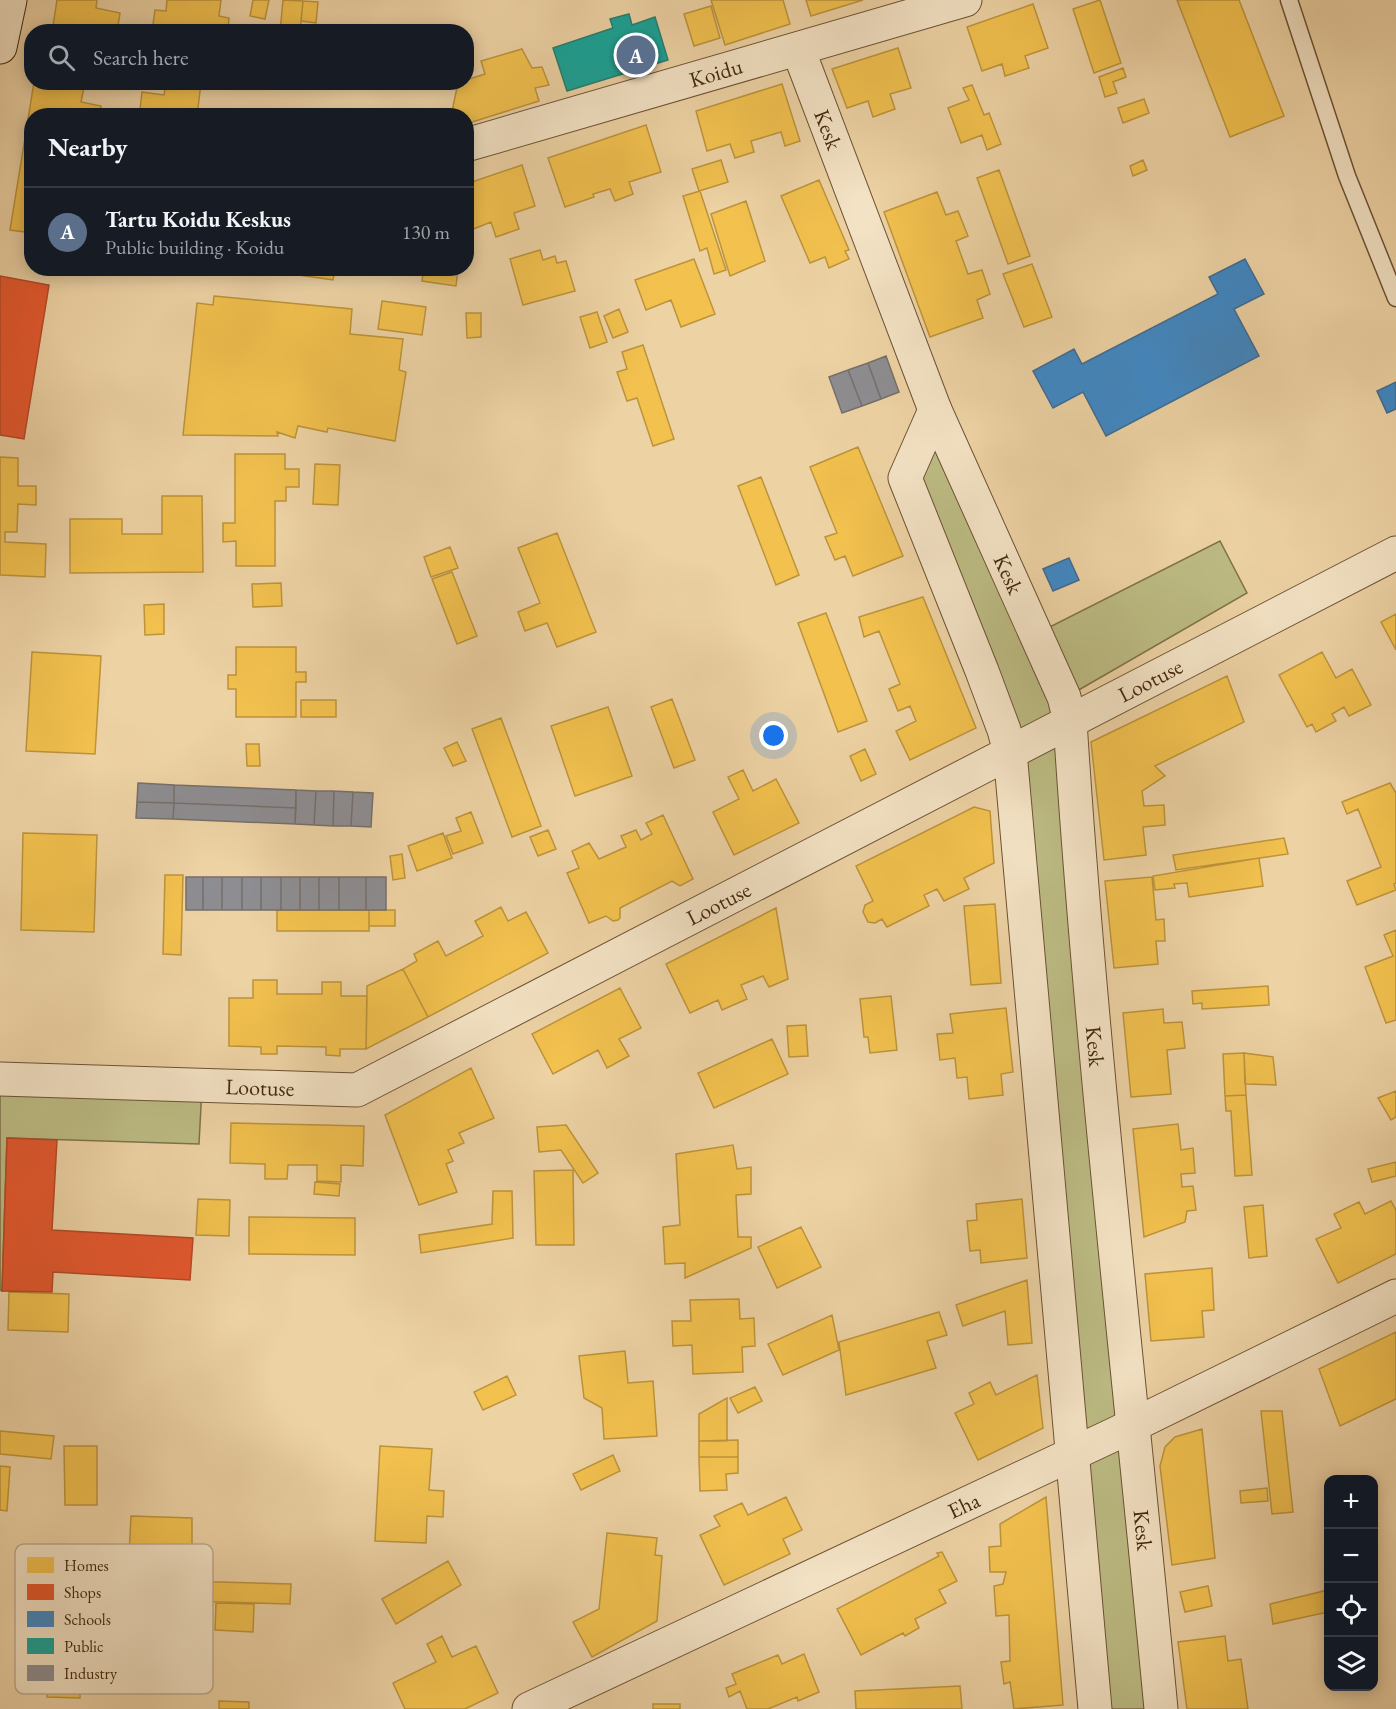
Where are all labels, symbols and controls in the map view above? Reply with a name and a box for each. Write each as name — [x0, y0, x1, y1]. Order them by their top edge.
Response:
search box — [24, 24, 474, 90]
pin: A — [616, 32, 656, 78]
icon: search — [45, 41, 78, 74]
text: Search here — [93, 43, 188, 72]
street label: Koidu — [686, 51, 746, 94]
street label: Kesk — [807, 105, 849, 155]
text: Nearby — [48, 130, 128, 164]
text: Tartu Koidu Keskus — [105, 205, 291, 234]
text: A — [60, 219, 75, 245]
text: 130 m — [402, 219, 450, 245]
text: Public building · Koidu — [105, 234, 284, 260]
street label: Kesk — [987, 550, 1030, 600]
street label: Lootuse — [1113, 652, 1188, 709]
your location — [759, 721, 788, 750]
street label: Lootuse — [681, 875, 756, 932]
street label: Kesk — [1079, 1025, 1112, 1069]
street label: Lootuse — [225, 1072, 295, 1103]
map controls — [1324, 1475, 1378, 1691]
button: + — [1324, 1475, 1378, 1529]
street label: Eha — [943, 1485, 985, 1526]
street label: Kesk — [1127, 1508, 1160, 1553]
button: − — [1324, 1529, 1378, 1583]
legend — [15, 1544, 213, 1694]
text: Homes — [64, 1555, 109, 1576]
text: Shops — [64, 1582, 101, 1603]
button: locate — [1324, 1583, 1378, 1637]
text: Schools — [64, 1609, 111, 1630]
text: Public — [64, 1636, 104, 1657]
button: layers — [1324, 1637, 1378, 1691]
text: Industry — [64, 1663, 118, 1684]

